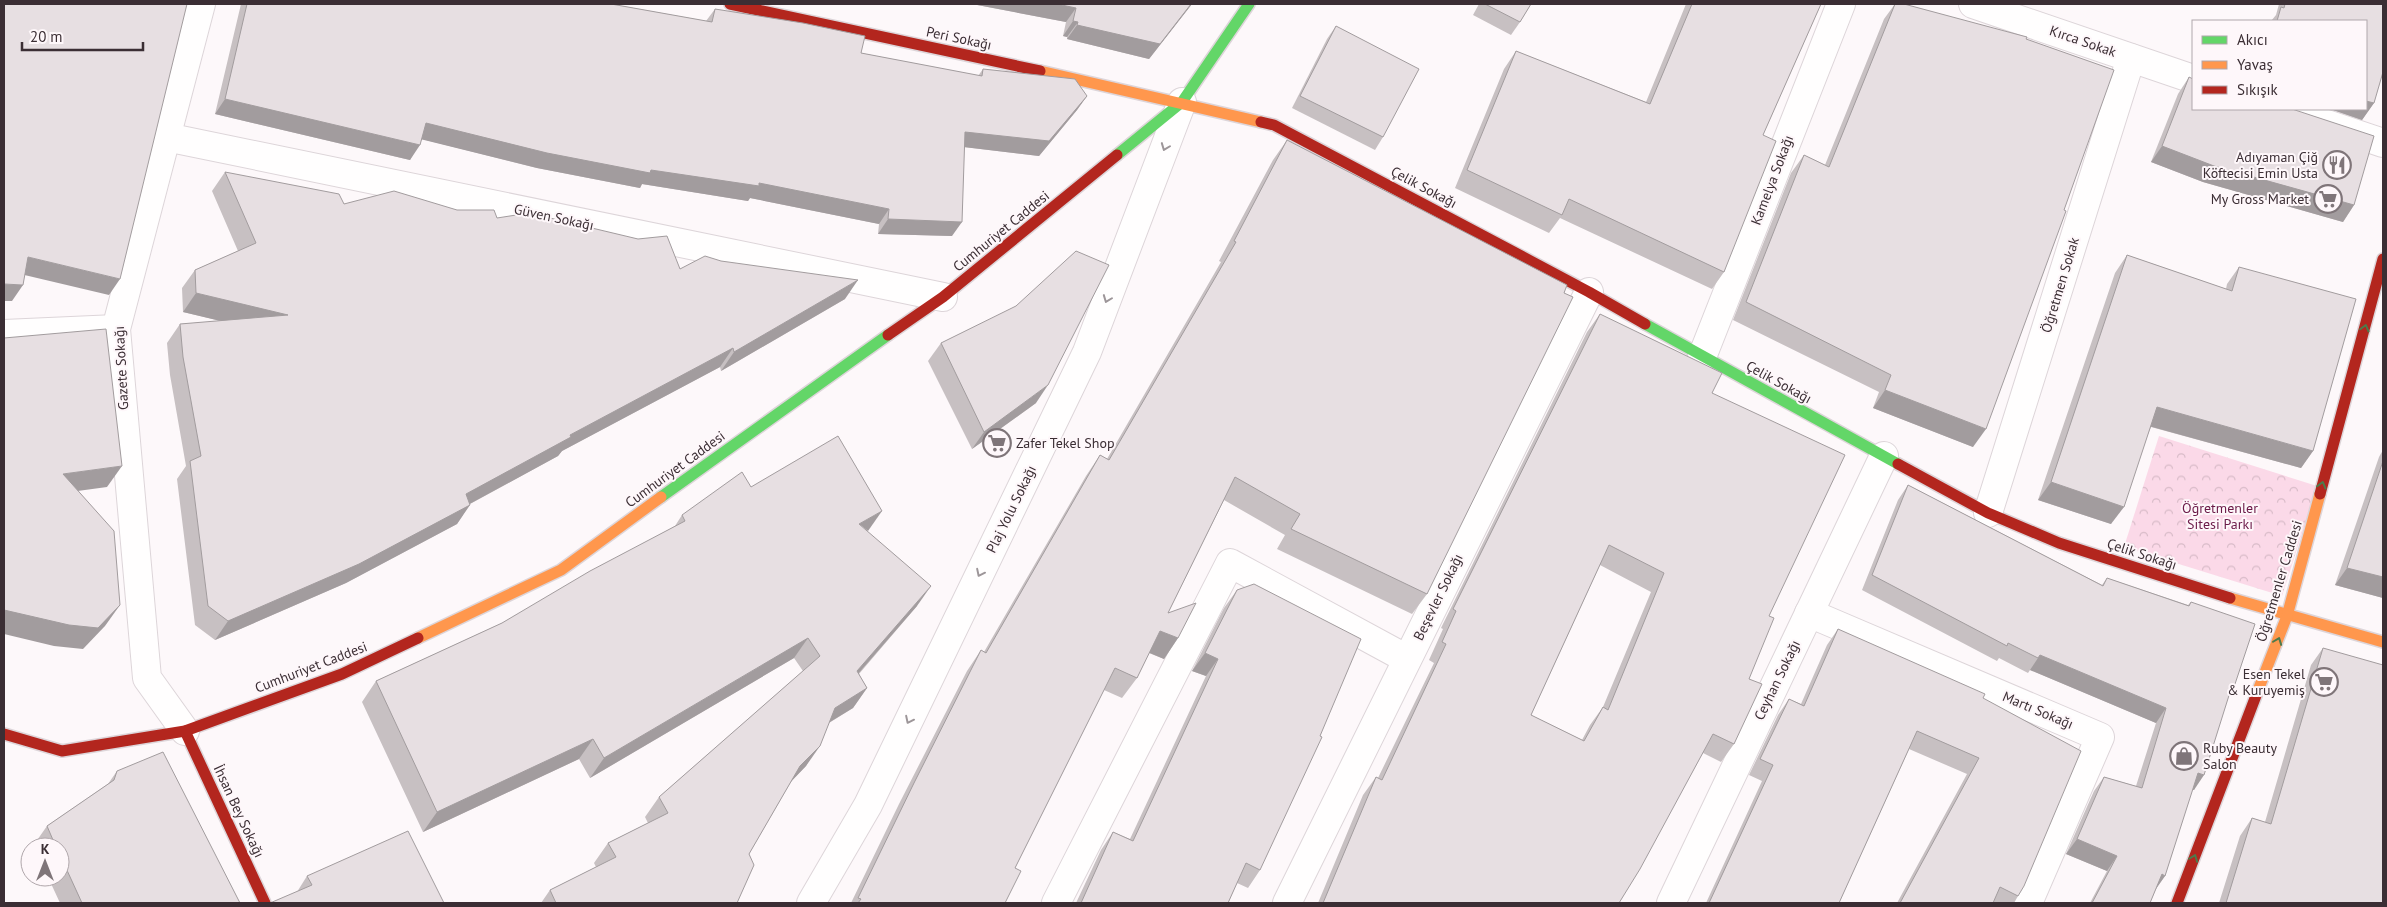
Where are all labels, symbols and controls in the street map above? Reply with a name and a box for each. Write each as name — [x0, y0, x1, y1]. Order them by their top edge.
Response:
scale bar — [22, 20, 144, 52]
legend — [2192, 20, 2367, 110]
street label: Kırca Sokak — [2047, 21, 2119, 61]
street label: Peri Sokağı — [925, 22, 993, 54]
text: 20 m — [30, 27, 63, 46]
text: Akıcı — [2237, 30, 2268, 49]
text: Yavaş — [2237, 55, 2273, 74]
text: Sıkışık — [2237, 80, 2279, 99]
street label: Kamelya Sokağı — [1747, 133, 1797, 227]
one-way arrow — [1161, 142, 1171, 151]
place label: Adıyaman Çiğ Köftecisi Emin Usta — [2203, 148, 2318, 182]
restaurant icon: Adıyaman Çiğ Köftecisi Emin Usta — [2322, 150, 2352, 180]
street label: Çelik Sokağı — [1388, 162, 1460, 212]
supermarket icon: My Gross Market — [2313, 184, 2343, 214]
street label: Cumhuriyet Caddesi — [949, 187, 1053, 275]
place label: My Gross Market — [2211, 190, 2309, 208]
street label: Güven Sokağı — [512, 200, 596, 234]
street label: Öğretmen Sokak — [2037, 235, 2083, 335]
one-way arrow — [1103, 294, 1113, 303]
one-way arrow — [2359, 324, 2369, 332]
street label: Gazete Sokağı — [110, 326, 132, 410]
street label: Çelik Sokağı — [1743, 357, 1815, 407]
street label: Cumhuriyet Caddesi — [622, 427, 728, 511]
supermarket icon: Zafer Tekel Shop — [982, 428, 1012, 458]
place label: Zafer Tekel Shop — [1016, 434, 1115, 452]
street label: Plaj Yolu Sokağı — [982, 462, 1040, 556]
one-way arrow — [2317, 481, 2327, 489]
park label: Öğretmenler Sitesi Parkı — [2182, 499, 2258, 533]
street label: Öğretmenler Caddesi — [2252, 518, 2306, 644]
street label: Çelik Sokağı — [2105, 534, 2179, 574]
street label: Beşevler Sokağı — [1409, 551, 1467, 643]
one-way arrow — [976, 568, 986, 577]
street label: Cumhuriyet Caddesi — [252, 637, 370, 697]
street label: Ceyhan Sokağı — [1750, 637, 1804, 723]
one-way arrow — [2271, 637, 2282, 646]
place label: Esen Tekel & Kuruyemiş — [2227, 665, 2305, 699]
supermarket icon: Esen Tekel & Kuruyemiş — [2309, 667, 2339, 697]
street label: Martı Sokağı — [2000, 687, 2076, 733]
one-way arrow — [905, 715, 916, 724]
place label: Ruby Beauty Salon — [2203, 739, 2277, 773]
shop icon: Ruby Beauty Salon — [2169, 741, 2199, 771]
street label: İhsan Bey Sokağı — [210, 762, 268, 860]
north arrow — [20, 837, 70, 887]
text: K — [41, 840, 50, 858]
one-way arrow — [2188, 854, 2198, 863]

